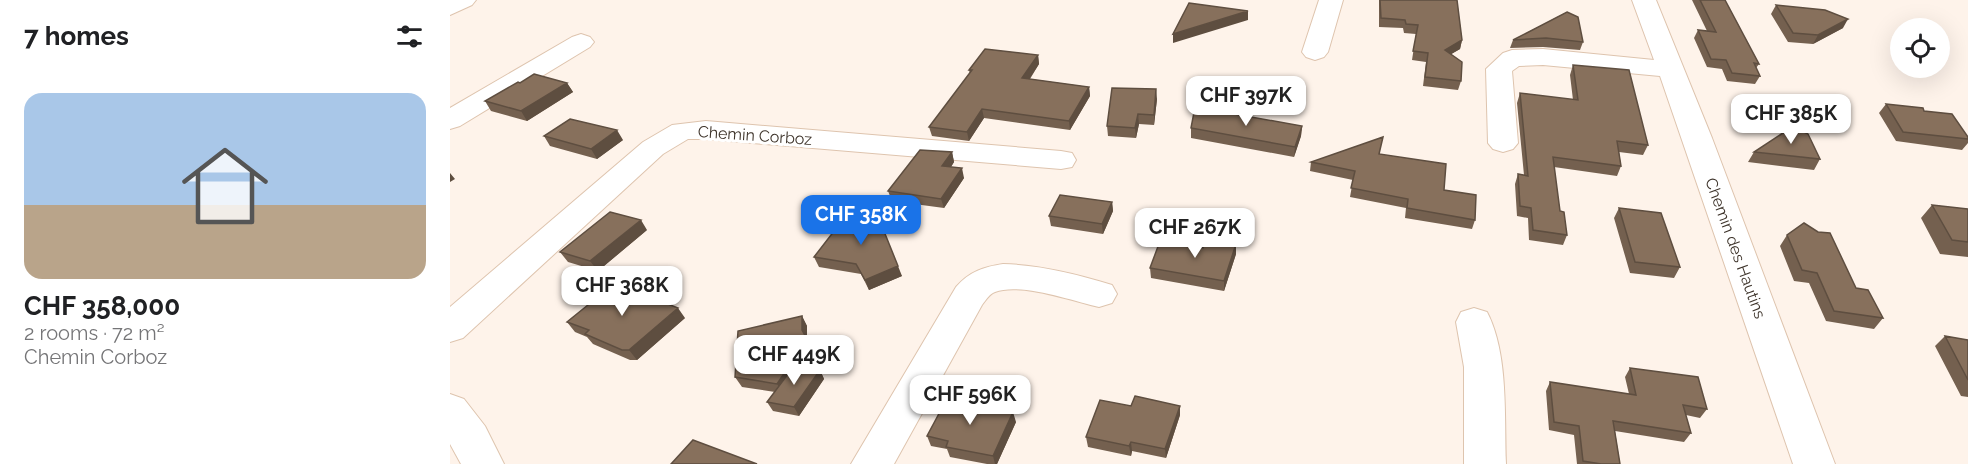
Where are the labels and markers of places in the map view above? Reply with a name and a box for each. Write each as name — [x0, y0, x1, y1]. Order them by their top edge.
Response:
pin: CHF 397K — [1184, 76, 1308, 127]
pin: CHF 385K — [1729, 94, 1853, 145]
pin: CHF 358K — [799, 195, 923, 246]
pin: CHF 267K — [1133, 208, 1257, 259]
pin: CHF 368K — [560, 266, 684, 317]
pin: CHF 449K — [732, 335, 856, 386]
pin: CHF 596K — [908, 375, 1032, 426]

